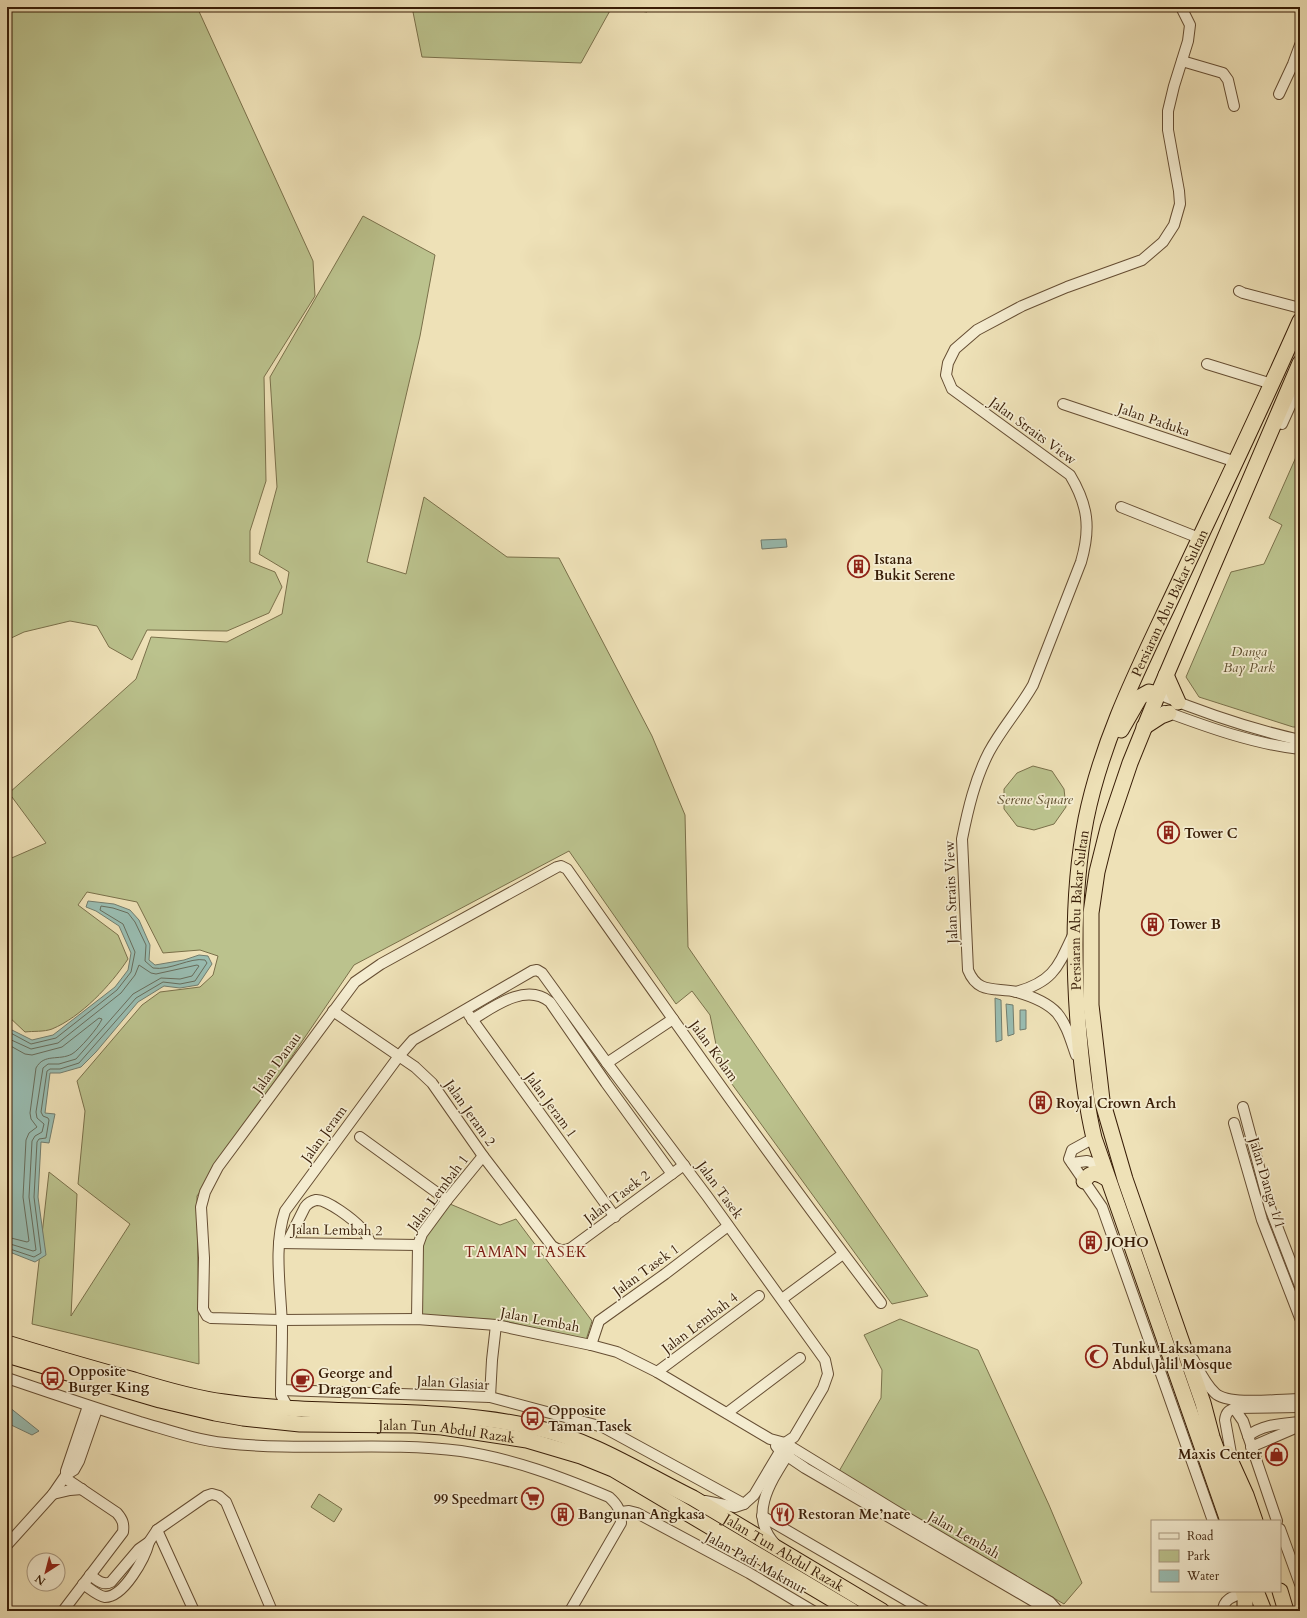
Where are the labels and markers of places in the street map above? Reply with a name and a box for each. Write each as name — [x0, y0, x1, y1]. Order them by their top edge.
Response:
place label: Istana Bukit Serene — [874, 550, 955, 585]
building icon: Istana Bukit Serene — [846, 554, 872, 580]
building icon: Tower C — [1155, 820, 1181, 846]
place label: Tower C — [1184, 824, 1238, 843]
building icon: Tower B — [1140, 911, 1166, 937]
place label: Tower B — [1168, 915, 1221, 934]
building icon: Royal Crown Arch — [1028, 1090, 1054, 1116]
place label: Royal Crown Arch — [1056, 1094, 1177, 1113]
building icon: JOHO — [1078, 1229, 1104, 1255]
place label: JOHO — [1104, 1233, 1149, 1252]
place label: Tunku Laksamana Abdul Jalil Mosque — [1112, 1339, 1232, 1374]
mosque icon: Tunku Laksamana Abdul Jalil Mosque — [1083, 1343, 1109, 1369]
place label: Opposite Burger King — [68, 1362, 150, 1397]
place label: George and Dragon Cafe — [318, 1364, 401, 1399]
bus stop icon: Opposite Burger King — [40, 1366, 66, 1392]
cafe icon: George and Dragon Cafe — [290, 1368, 316, 1394]
place label: Opposite Taman Tasek — [548, 1401, 632, 1436]
bus stop icon: Opposite Taman Tasek — [520, 1405, 546, 1431]
shop icon: Maxis Center — [1264, 1441, 1290, 1467]
place label: Maxis Center — [1178, 1445, 1262, 1464]
supermarket icon: 99 Speedmart — [520, 1486, 546, 1512]
place label: 99 Speedmart — [434, 1490, 518, 1509]
building icon: Bangunan Angkasa — [550, 1501, 576, 1527]
restaurant icon: Restoran Me’nate — [770, 1501, 796, 1527]
place label: Bangunan Angkasa — [578, 1505, 705, 1524]
place label: Restoran Me’nate — [798, 1505, 911, 1524]

